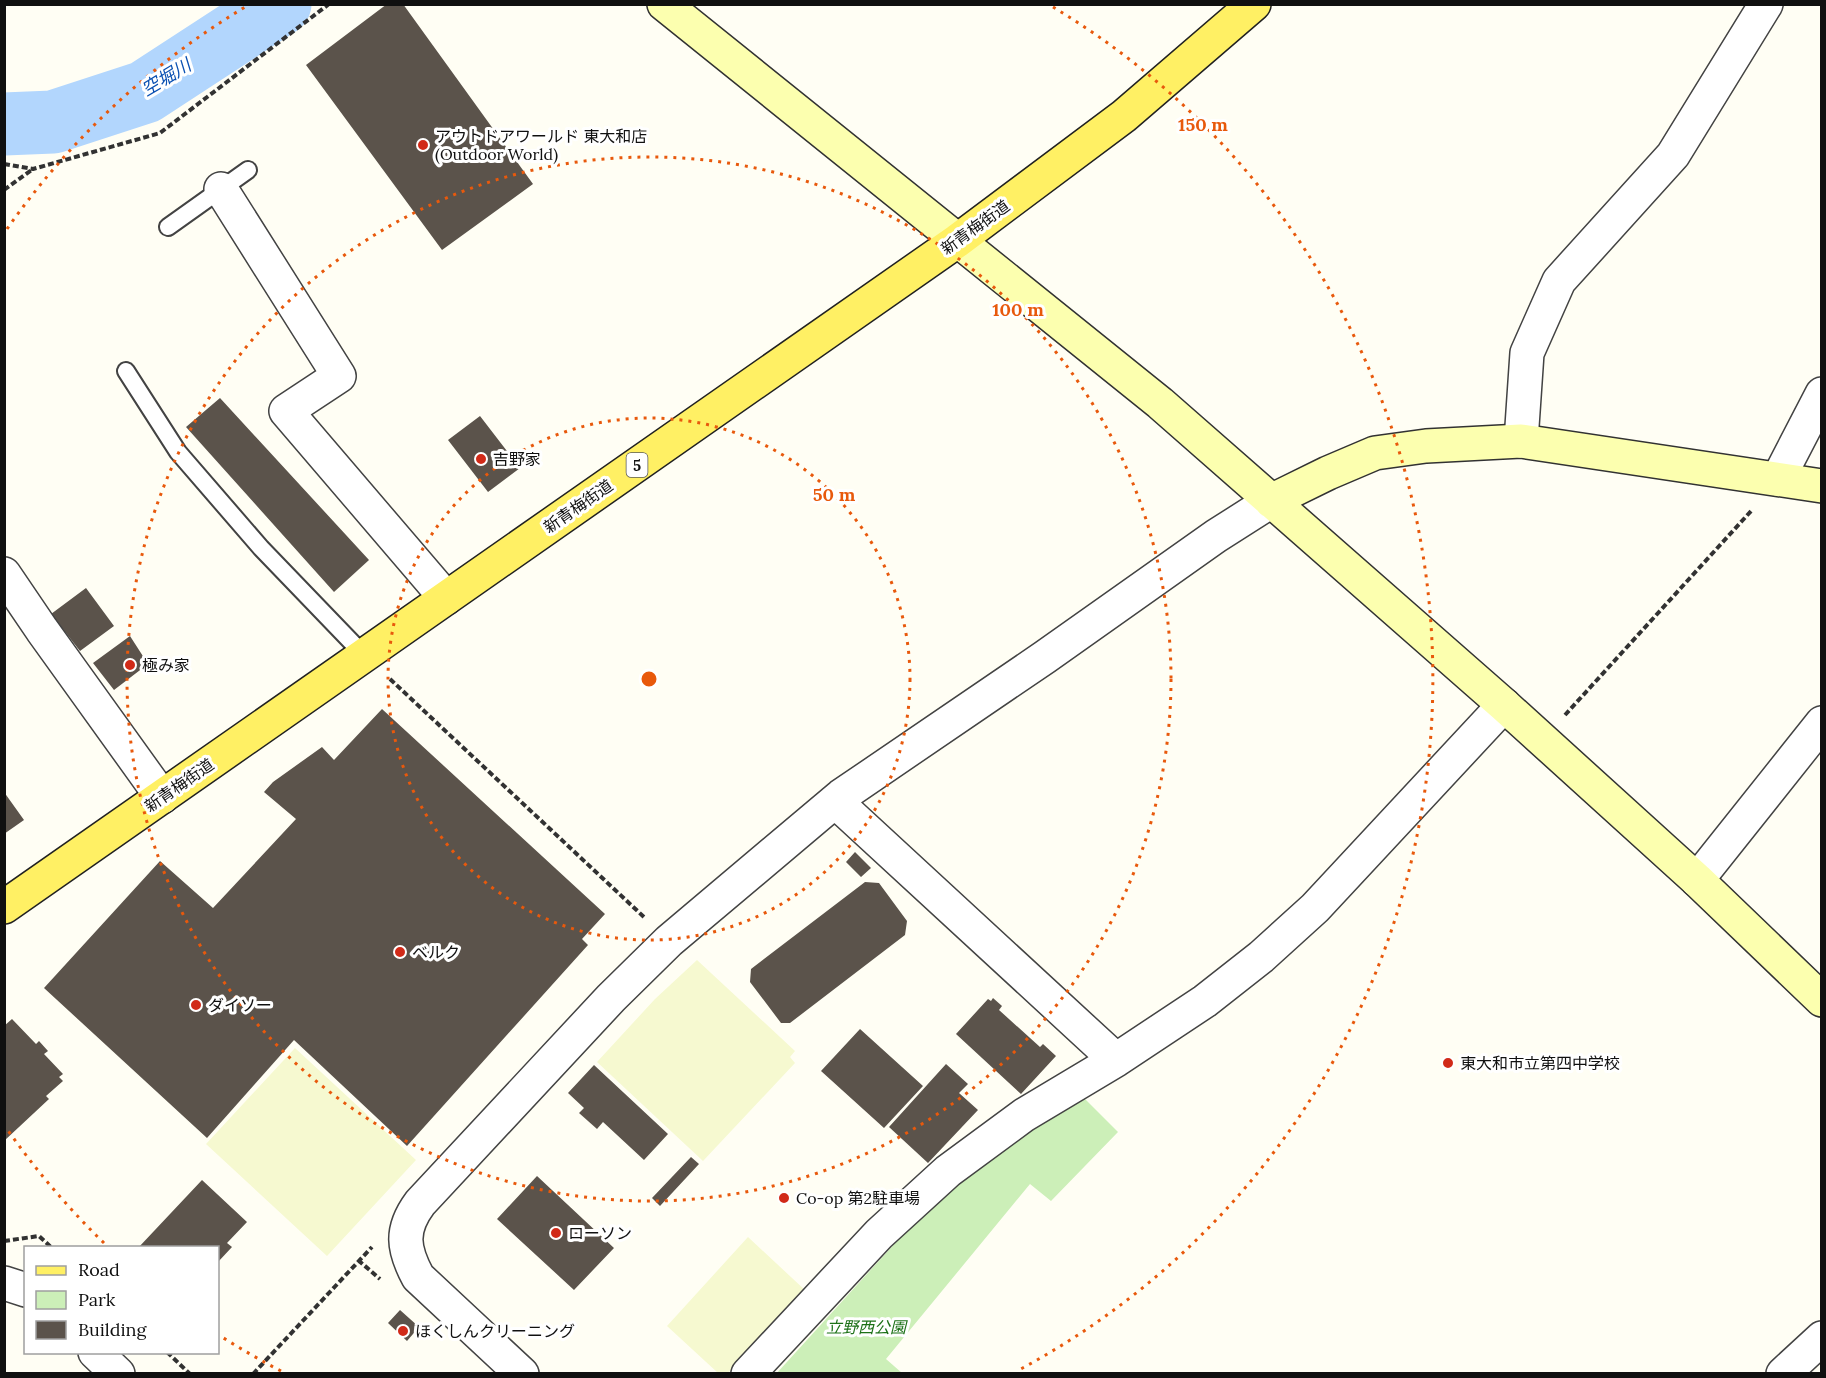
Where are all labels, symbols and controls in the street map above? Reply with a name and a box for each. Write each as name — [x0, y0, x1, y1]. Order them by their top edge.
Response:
water label: 空堀川 — [137, 52, 197, 101]
text: 150 m — [1178, 113, 1228, 136]
place label: アウトドアワールド 東大和店 (Outdoor World) — [435, 126, 647, 165]
marker: アウトドアワールド 東大和店 (Outdoor World) — [416, 138, 430, 152]
street label: 新青梅街道 — [937, 195, 1013, 259]
text: 100 m — [992, 298, 1044, 321]
place label: 吉野家 — [493, 449, 541, 469]
marker: 吉野家 — [474, 452, 488, 466]
road number: 5 — [626, 453, 648, 477]
street label: 新青梅街道 — [539, 475, 617, 537]
text: 50 m — [813, 483, 856, 506]
place label: 極み家 — [142, 655, 190, 675]
marker: 極み家 — [123, 658, 137, 672]
centre of rings — [639, 669, 659, 689]
street label: 新青梅街道 — [140, 754, 218, 816]
place label: ベルク — [412, 942, 460, 962]
marker: ベルク — [393, 945, 407, 959]
place label: ダイソー — [208, 995, 272, 1015]
marker: ダイソー — [189, 998, 203, 1012]
place label: 東大和市立第四中学校 — [1460, 1053, 1620, 1073]
marker: 東大和市立第四中学校 — [1441, 1056, 1455, 1070]
place label: Co-op 第2駐車場 — [796, 1188, 920, 1208]
marker: Co-op 第2駐車場 — [777, 1191, 791, 1205]
place label: ローソン — [568, 1223, 632, 1243]
marker: ローソン — [549, 1226, 563, 1240]
legend — [24, 1246, 219, 1354]
text: Road — [78, 1258, 120, 1281]
text: Park — [78, 1288, 116, 1311]
park label: 立野西公園 — [826, 1317, 908, 1337]
text: Building — [78, 1318, 148, 1341]
place label: ほくしんクリーニング — [415, 1321, 575, 1341]
marker: ほくしんクリーニング — [396, 1324, 410, 1338]

